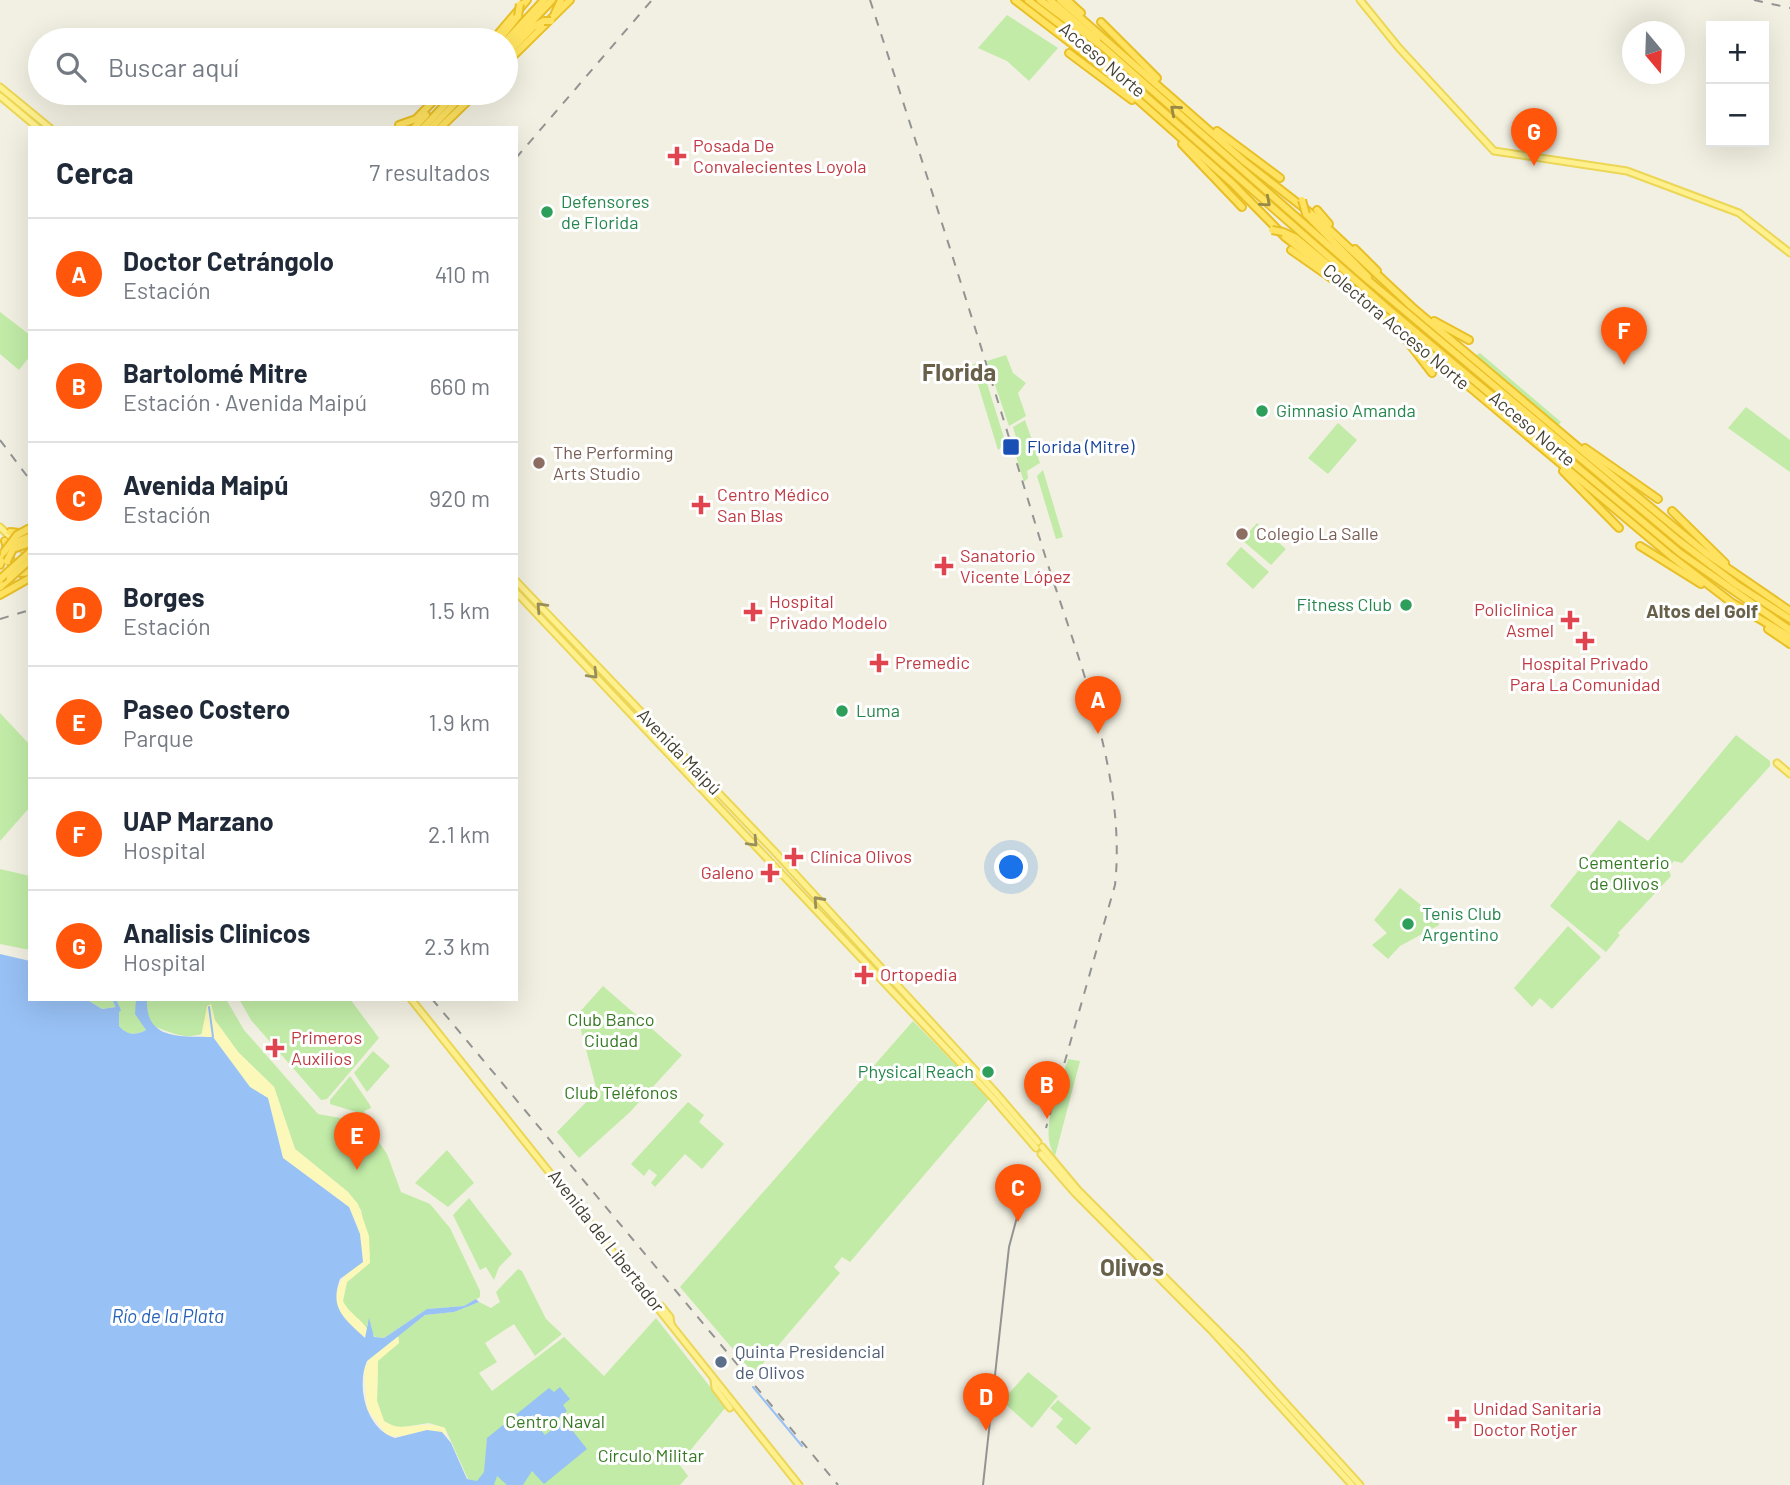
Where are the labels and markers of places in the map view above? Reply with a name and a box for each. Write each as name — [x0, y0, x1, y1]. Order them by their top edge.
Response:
pin: G — [1511, 108, 1557, 166]
place label: Posada De Convalecientes Loyola — [693, 134, 867, 177]
marker: Posada De Convalecientes Loyola — [667, 146, 687, 166]
place label: Defensores de Florida — [561, 190, 649, 233]
marker: Defensores de Florida — [539, 204, 555, 220]
pin: F — [1601, 307, 1647, 365]
place label: Gimnasio Amanda — [1276, 399, 1416, 421]
marker: Gimnasio Amanda — [1254, 403, 1270, 419]
place label: Florida (Mitre) — [1027, 435, 1135, 457]
marker: Florida (Mitre) — [1001, 437, 1021, 457]
place label: The Performing Arts Studio — [553, 441, 673, 484]
marker: The Performing Arts Studio — [531, 455, 547, 471]
place label: Centro Médico San Blas — [717, 483, 830, 526]
marker: Centro Médico San Blas — [691, 495, 711, 515]
place label: Colegio La Salle — [1256, 522, 1379, 544]
marker: Colegio La Salle — [1234, 526, 1250, 542]
place label: Sanatorio Vicente López — [960, 544, 1071, 587]
marker: Sanatorio Vicente López — [934, 556, 954, 576]
place label: Hospital Privado Modelo — [769, 590, 888, 633]
place label: Fitness Club — [1296, 593, 1392, 615]
marker: Fitness Club — [1398, 597, 1414, 613]
place label: Policlinica Asmel — [1474, 598, 1554, 641]
marker: Hospital Privado Modelo — [743, 602, 763, 622]
marker: Policlinica Asmel — [1560, 610, 1580, 630]
marker: Hospital Privado Para La Comunidad — [1575, 631, 1595, 651]
place label: Premedic — [895, 651, 970, 673]
place label: Hospital Privado Para La Comunidad — [1510, 652, 1660, 695]
marker: Premedic — [869, 653, 889, 673]
pin: A — [1075, 676, 1121, 734]
place label: Luma — [856, 699, 900, 721]
marker: Luma — [834, 703, 850, 719]
place label: Clínica Olivos — [810, 845, 912, 867]
marker: Clínica Olivos — [784, 847, 804, 867]
place label: Galeno — [701, 861, 754, 883]
marker: Galeno — [760, 863, 780, 883]
place label: Tenis Club Argentino — [1422, 902, 1502, 945]
marker: Tenis Club Argentino — [1400, 916, 1416, 932]
place label: Ortopedia — [880, 963, 957, 985]
marker: Ortopedia — [854, 965, 874, 985]
place label: Primeros Auxilios — [291, 1026, 362, 1069]
marker: Primeros Auxilios — [265, 1038, 285, 1058]
place label: Physical Reach — [858, 1060, 974, 1082]
pin: B — [1024, 1061, 1070, 1119]
marker: Physical Reach — [980, 1064, 996, 1080]
pin: E — [334, 1112, 380, 1170]
pin: C — [995, 1164, 1041, 1222]
place label: Quinta Presidencial de Olivos — [735, 1340, 885, 1383]
marker: Quinta Presidencial de Olivos — [713, 1354, 729, 1370]
pin: D — [963, 1373, 1009, 1431]
place label: Unidad Sanitaria Doctor Rotjer — [1473, 1397, 1601, 1440]
marker: Unidad Sanitaria Doctor Rotjer — [1447, 1409, 1467, 1429]

